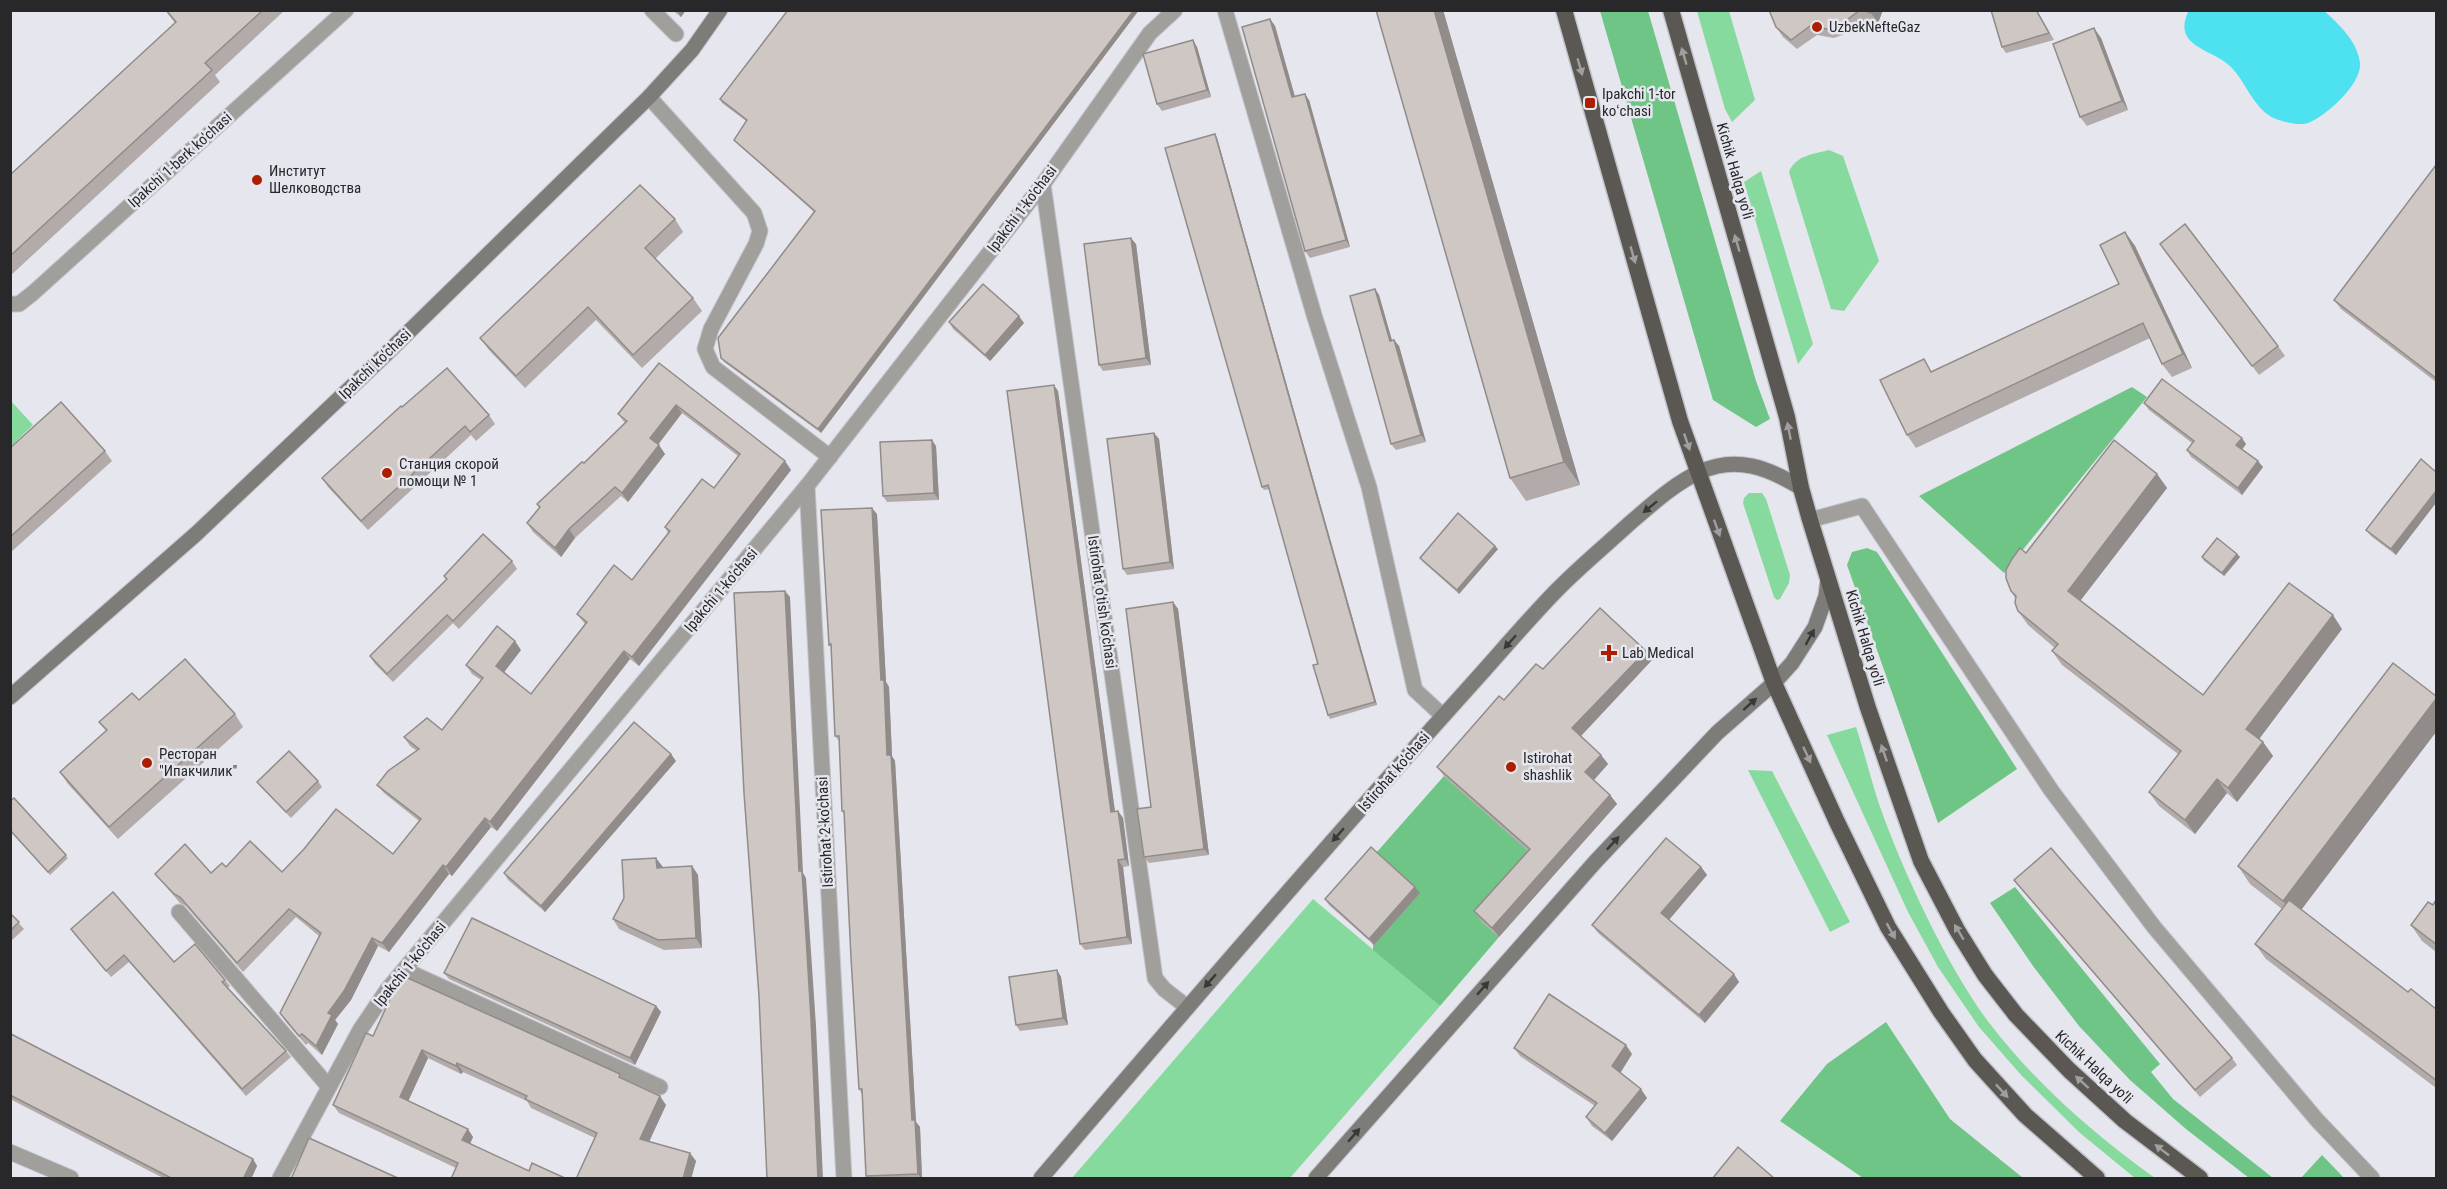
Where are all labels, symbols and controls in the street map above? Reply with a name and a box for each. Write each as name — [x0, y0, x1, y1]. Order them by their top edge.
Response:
place label: UzbekNefteGaz — [1829, 18, 1920, 36]
marker: UzbekNefteGaz — [1810, 20, 1824, 34]
one-way arrow — [1678, 47, 1688, 65]
one-way arrow — [1576, 58, 1585, 76]
place label: Ipakchi 1-tor koʻchasi — [1602, 85, 1676, 120]
marker: Ipakchi 1-tor koʻchasi — [1583, 96, 1597, 110]
street label: Ipakchi 1-berk ko'chasi — [124, 109, 236, 211]
street label: Kichik Halqa yo'li — [1713, 121, 1757, 221]
place label: Институт Шелководства — [269, 162, 361, 197]
street label: Ipakchi 1-ko'chasi — [983, 162, 1061, 256]
marker: Институт Шелководства — [250, 173, 264, 187]
one-way arrow — [1732, 234, 1741, 252]
one-way arrow — [1629, 246, 1638, 264]
street label: Ipakchi ko'chasi — [335, 325, 415, 403]
one-way arrow — [1784, 421, 1793, 440]
one-way arrow — [1682, 433, 1692, 451]
place label: Станция скорой помощи № 1 — [399, 455, 499, 490]
marker: Станция скорой помощи № 1 — [380, 466, 394, 480]
one-way arrow — [1642, 500, 1658, 513]
one-way arrow — [1713, 519, 1723, 537]
street label: Istirohat o'tish ko'chasi — [1084, 534, 1120, 670]
street label: Ipakchi 1-ko'chasi — [681, 544, 761, 636]
street label: Kichik Halqa yo'li — [1842, 588, 1888, 688]
one-way arrow — [1805, 628, 1815, 645]
one-way arrow — [1504, 634, 1517, 649]
marker: Lab Medical — [1600, 644, 1618, 662]
place label: Lab Medical — [1622, 644, 1694, 662]
one-way arrow — [1742, 698, 1757, 711]
street label: Istirohat ko'chasi — [1354, 728, 1434, 816]
one-way arrow — [1878, 744, 1888, 762]
place label: Ресторан "Ипакчилик" — [159, 745, 237, 780]
one-way arrow — [1802, 747, 1811, 764]
place label: Istirohat shashlik — [1523, 749, 1572, 784]
marker: Ресторан "Ипакчилик" — [140, 756, 154, 770]
marker: Istirohat shashlik — [1504, 760, 1518, 774]
street label: Istirohat 2-ko'chasi — [813, 776, 837, 888]
one-way arrow — [1332, 827, 1345, 843]
one-way arrow — [1606, 835, 1620, 850]
street label: Ipakchi 1-ko'chasi — [370, 918, 450, 1010]
one-way arrow — [1885, 923, 1896, 939]
one-way arrow — [1953, 924, 1964, 940]
one-way arrow — [1203, 974, 1217, 989]
one-way arrow — [1476, 981, 1489, 996]
street label: Kichik Halqa yo'li — [2051, 1026, 2137, 1108]
one-way arrow — [2075, 1076, 2090, 1089]
one-way arrow — [1995, 1083, 2009, 1098]
one-way arrow — [1347, 1127, 1361, 1142]
one-way arrow — [2155, 1145, 2170, 1157]

